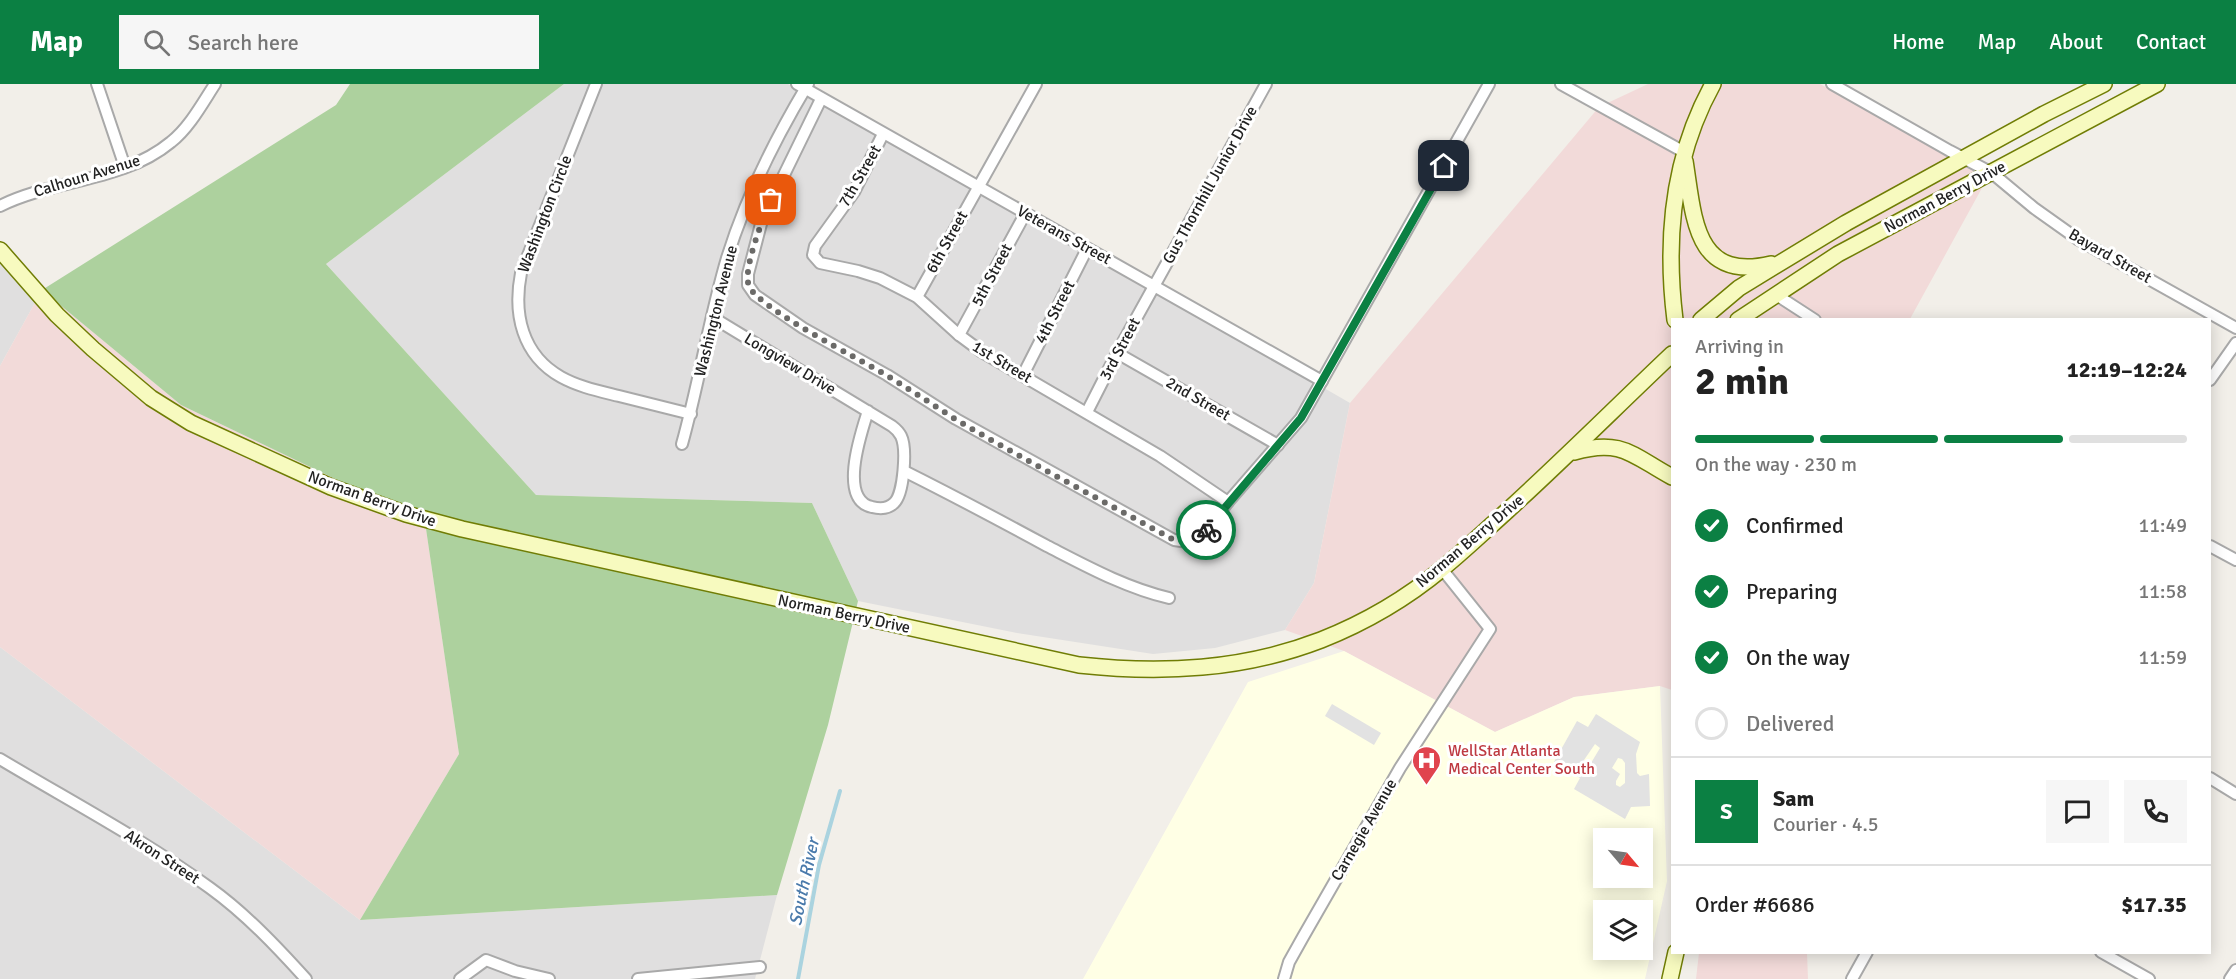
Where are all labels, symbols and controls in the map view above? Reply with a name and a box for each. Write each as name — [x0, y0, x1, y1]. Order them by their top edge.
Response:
search box — [119, 15, 539, 69]
text: Map — [30, 25, 83, 59]
icon: search — [140, 26, 173, 59]
text: Search here — [188, 29, 299, 56]
text: Home — [1892, 29, 1945, 55]
text: Map — [1978, 29, 2016, 55]
text: About — [2049, 29, 2103, 55]
text: Contact — [2136, 29, 2206, 55]
street label: Gus Thornhill Junior Drive — [1158, 103, 1262, 267]
pin — [1418, 140, 1469, 191]
street label: 7th Street — [834, 141, 886, 211]
icon: home — [1427, 149, 1460, 182]
street label: Calhoun Avenue — [31, 150, 143, 202]
street label: Washington Circle — [513, 153, 577, 275]
street label: Norman Berry Drive — [1881, 157, 2009, 237]
pin — [745, 174, 796, 225]
icon: bag — [754, 183, 787, 216]
street label: Veterans Street — [1013, 201, 1115, 269]
street label: 6th Street — [922, 207, 972, 277]
street label: Bayard Street — [2065, 224, 2155, 288]
street label: 5th Street — [967, 240, 1017, 310]
street label: Washington Avenue — [690, 243, 742, 379]
street label: 4th Street — [1031, 277, 1080, 347]
street label: 3rd Street — [1095, 314, 1145, 384]
street label: Longview Drive — [740, 329, 840, 399]
text: Arriving in — [1695, 334, 1784, 359]
street label: 1st Street — [968, 336, 1036, 388]
text: 12:19–12:24 — [2067, 356, 2187, 383]
text: 2 min — [1695, 357, 1789, 405]
street label: 2nd Street — [1162, 373, 1234, 426]
text: On the way · 230 m — [1695, 452, 1857, 477]
street label: Norman Berry Drive — [305, 467, 439, 531]
street label: Norman Berry Drive — [1412, 490, 1528, 592]
courier — [1176, 500, 1236, 560]
icon: check — [1695, 509, 1728, 542]
text: Confirmed — [1746, 512, 1844, 539]
text: 11:49 — [2138, 513, 2187, 538]
icon: bike — [1190, 514, 1223, 547]
icon: check — [1695, 575, 1728, 608]
text: Preparing — [1746, 578, 1838, 605]
text: 11:58 — [2138, 579, 2187, 604]
street label: Norman Berry Drive — [776, 590, 912, 638]
icon: check — [1695, 641, 1728, 674]
text: On the way — [1746, 644, 1850, 671]
text: 11:59 — [2138, 645, 2187, 670]
text: Delivered — [1746, 710, 1834, 737]
place label: WellStar Atlanta Medical Center South — [1448, 741, 1595, 779]
hospital icon: WellStar Atlanta Medical Center South — [1411, 744, 1443, 786]
street label: Carnegie Avenue — [1327, 775, 1401, 885]
button: chat — [2046, 780, 2109, 843]
button: phone — [2124, 780, 2187, 843]
text: Sam — [1773, 785, 1814, 812]
text: S — [1720, 798, 1733, 825]
text: Courier · 4.5 — [1773, 812, 1879, 837]
street label: Akron Street — [121, 825, 204, 889]
north arrow — [1593, 828, 1653, 888]
map controls — [1593, 828, 1653, 960]
water label: South River — [784, 834, 824, 928]
text: Order #6686 — [1695, 891, 1815, 918]
text: $17.35 — [2121, 891, 2187, 918]
button: layers — [1593, 900, 1653, 960]

